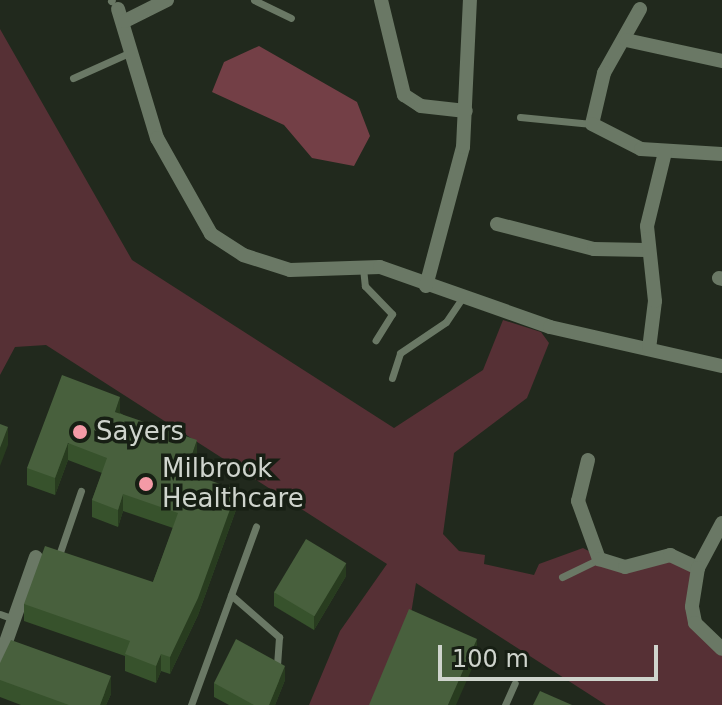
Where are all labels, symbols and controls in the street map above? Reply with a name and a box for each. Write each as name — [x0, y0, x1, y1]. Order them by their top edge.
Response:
place label: Sayers — [96, 416, 184, 448]
marker: Sayers — [71, 423, 89, 441]
place label: Milbrook Healthcare — [162, 453, 304, 514]
marker: Milbrook Healthcare — [137, 475, 155, 493]
scale bar — [442, 629, 662, 679]
text: 100 m — [452, 645, 529, 673]

